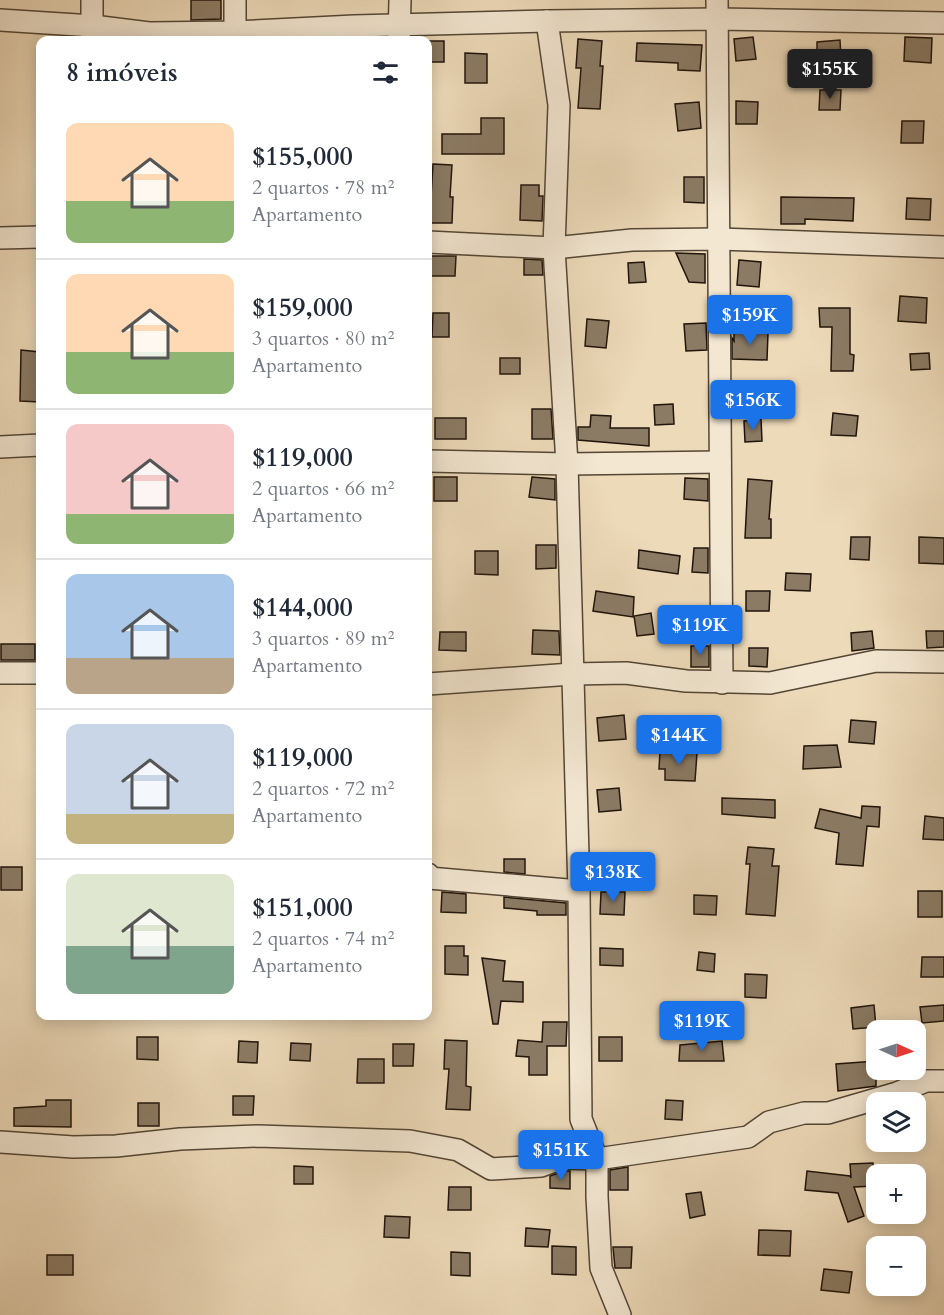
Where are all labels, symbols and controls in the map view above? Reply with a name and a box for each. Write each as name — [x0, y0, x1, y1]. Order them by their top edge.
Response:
pin: $155K — [788, 49, 872, 100]
text: 8 imóveis — [66, 55, 178, 90]
text: $155K — [801, 55, 859, 82]
icon: filters — [369, 56, 402, 89]
text: $155,000 — [252, 139, 353, 174]
icon: home — [114, 147, 186, 219]
text: 2 quartos · 78 m² — [252, 174, 394, 201]
text: Apartamento — [252, 201, 362, 228]
text: $159,000 — [252, 290, 353, 325]
pin: $159K — [708, 295, 792, 346]
icon: home — [114, 298, 186, 370]
text: $159K — [721, 301, 779, 328]
text: 3 quartos · 80 m² — [252, 325, 394, 352]
text: Apartamento — [252, 352, 362, 379]
pin: $156K — [711, 380, 795, 431]
text: $156K — [724, 386, 782, 413]
text: $119,000 — [252, 440, 353, 475]
icon: home — [114, 448, 186, 520]
text: 2 quartos · 66 m² — [252, 475, 394, 502]
text: Apartamento — [252, 502, 362, 529]
text: $144,000 — [252, 590, 353, 625]
icon: home — [114, 598, 186, 670]
pin: $119K — [658, 605, 742, 656]
text: $119K — [671, 611, 729, 638]
text: 3 quartos · 89 m² — [252, 625, 394, 652]
text: Apartamento — [252, 652, 362, 679]
pin: $144K — [637, 715, 721, 766]
text: $144K — [650, 721, 708, 748]
text: $119,000 — [252, 740, 353, 775]
icon: home — [114, 748, 186, 820]
text: 2 quartos · 72 m² — [252, 775, 394, 802]
text: Apartamento — [252, 802, 362, 829]
pin: $138K — [571, 852, 655, 903]
text: $138K — [584, 858, 642, 885]
text: $151,000 — [252, 890, 353, 925]
icon: home — [114, 898, 186, 970]
text: 2 quartos · 74 m² — [252, 925, 394, 952]
text: Apartamento — [252, 952, 362, 979]
pin: $119K — [660, 1001, 744, 1052]
text: $119K — [673, 1007, 731, 1034]
north arrow — [866, 1020, 926, 1080]
map controls — [866, 1020, 926, 1296]
button: layers — [866, 1092, 926, 1152]
pin: $151K — [519, 1130, 603, 1181]
text: $151K — [532, 1136, 590, 1163]
button: + — [866, 1164, 926, 1224]
button: − — [866, 1236, 926, 1296]

